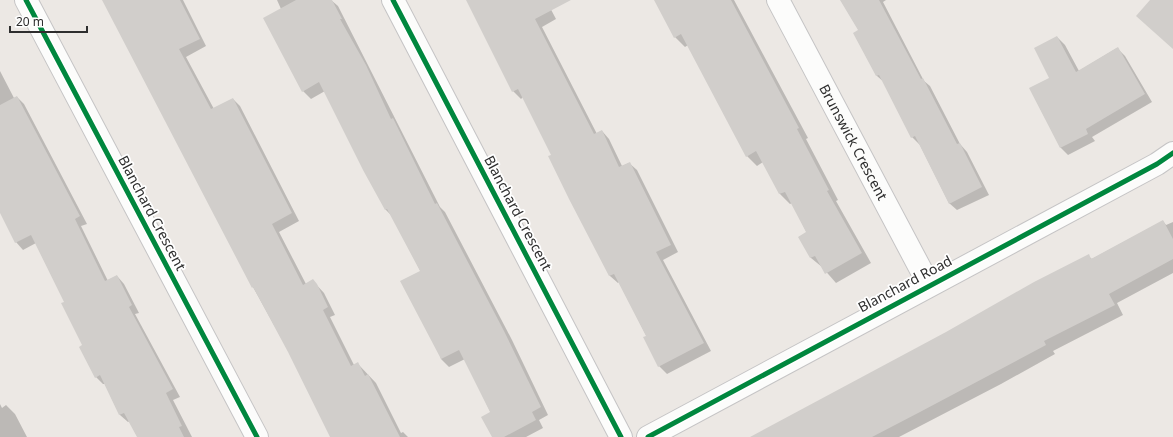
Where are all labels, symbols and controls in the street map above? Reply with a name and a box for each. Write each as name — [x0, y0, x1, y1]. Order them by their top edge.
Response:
scale bar — [10, 8, 87, 34]
text: 20 m — [16, 13, 44, 30]
street label: Brunswick Crescent — [815, 81, 892, 203]
street label: Blanchard Crescent — [114, 152, 191, 274]
street label: Blanchard Crescent — [480, 152, 557, 274]
street label: Blanchard Road — [854, 251, 955, 316]

